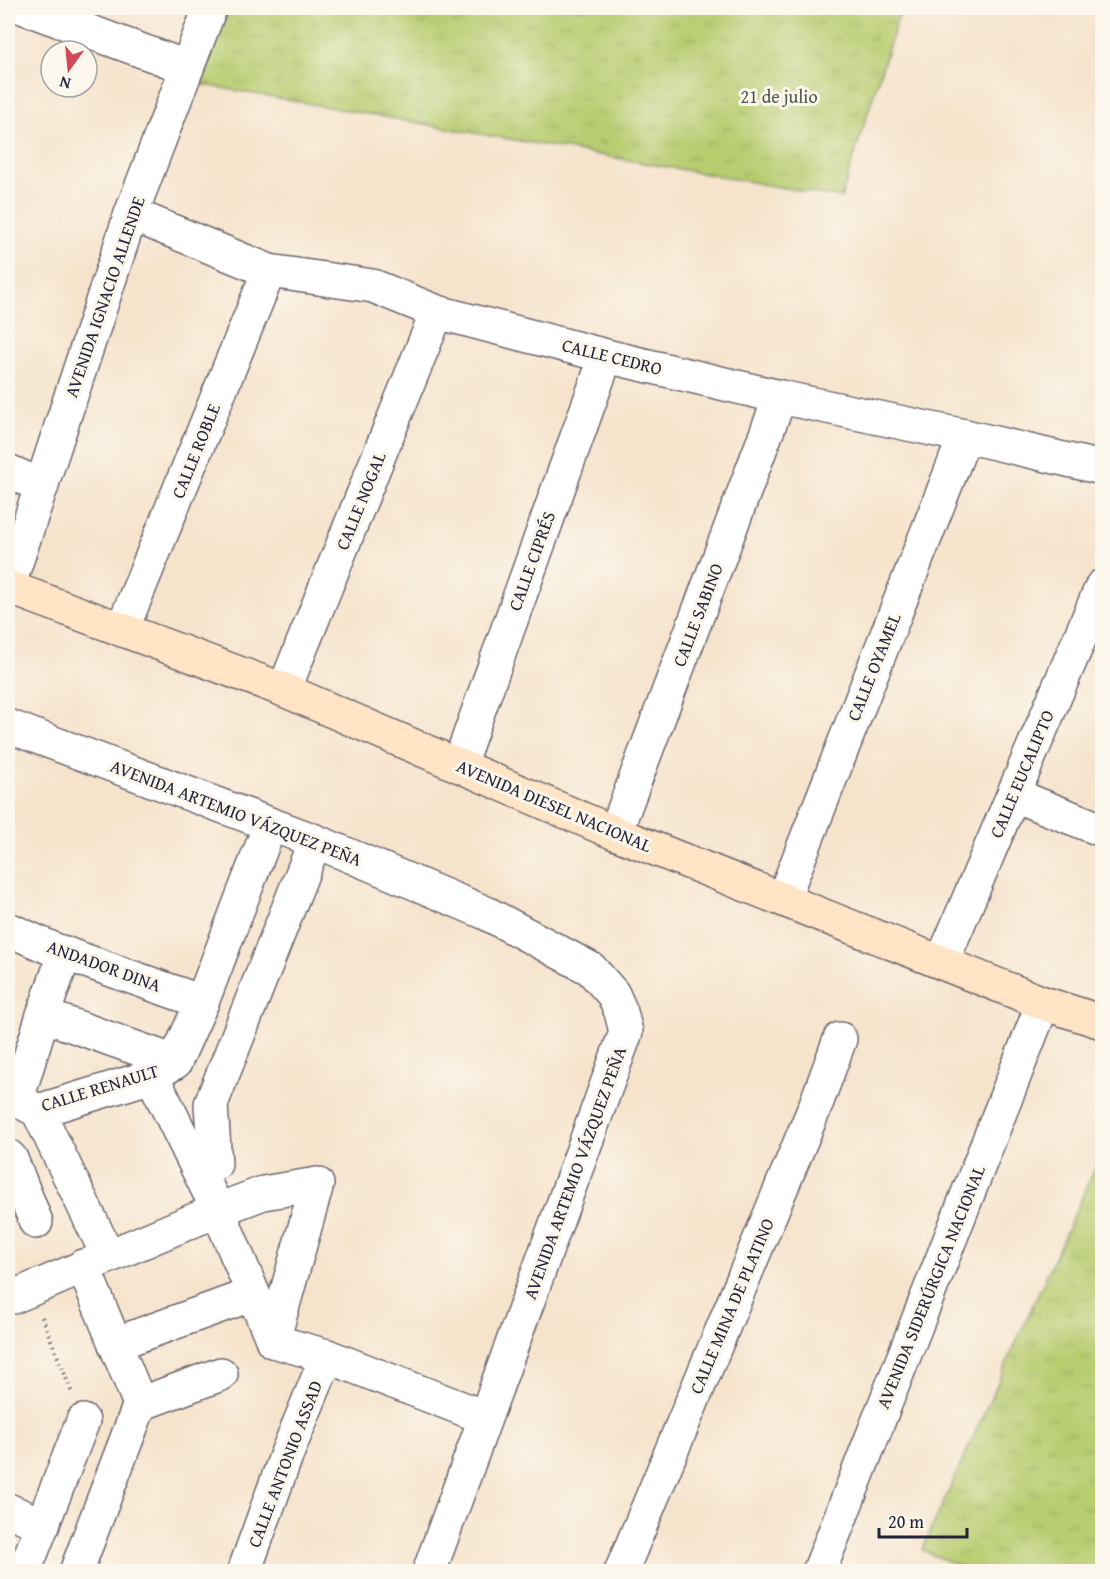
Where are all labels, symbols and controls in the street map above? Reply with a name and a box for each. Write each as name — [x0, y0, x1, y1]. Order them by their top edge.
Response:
north arrow — [39, 39, 99, 99]
text: N — [57, 70, 73, 96]
park label: 21 de julio — [740, 83, 818, 110]
street label: AVENIDA IGNACIO ALLENDE — [57, 193, 152, 401]
street label: CALLE CEDRO — [559, 331, 665, 382]
street label: CALLE ROBLE — [164, 399, 227, 502]
street label: CALLE NOGAL — [329, 447, 393, 554]
street label: CALLE CIPRÉS — [501, 507, 562, 614]
street label: CALLE SABINO — [665, 559, 730, 671]
street label: CALLE OYAMEL — [840, 609, 908, 725]
street label: CALLE EUCALIPTO — [982, 705, 1061, 842]
street label: AVENIDA ARTEMIO VÁZQUEZ PEÑA — [107, 752, 366, 873]
street label: AVENIDA DIESEL NACIONAL — [453, 752, 656, 859]
street label: ANDADOR DINA — [43, 932, 165, 999]
street label: AVENIDA ARTEMIO VÁZQUEZ PEÑA — [516, 1042, 633, 1303]
street label: CALLE RENAULT — [38, 1057, 162, 1118]
street label: AVENIDA SIDERÚRGICA NACIONAL — [869, 1161, 992, 1413]
street label: CALLE MINA DE PLATINO — [682, 1214, 781, 1398]
street label: CALLE ANTONIO ASSAD — [240, 1376, 329, 1551]
scale bar — [879, 1501, 968, 1539]
text: 20 m — [888, 1508, 924, 1535]

